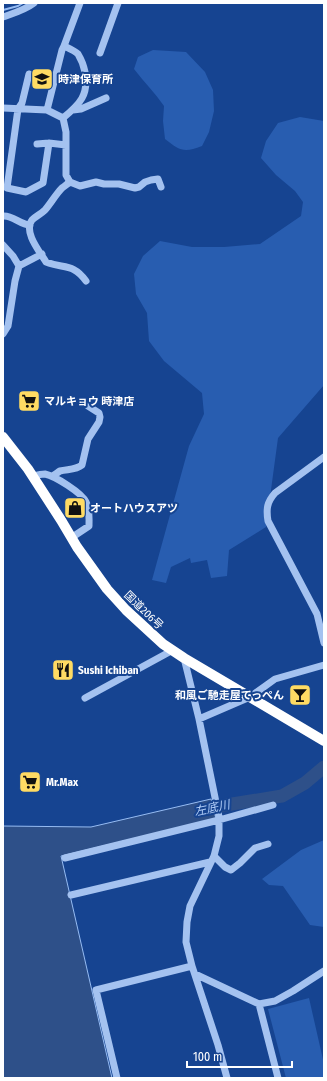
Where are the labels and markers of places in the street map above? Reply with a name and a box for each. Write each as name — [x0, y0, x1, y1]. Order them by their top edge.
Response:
school or university icon: 時津保育所 — [29, 66, 55, 92]
place label: 時津保育所 — [58, 73, 113, 86]
supermarket icon: マルキョウ 時津店 — [16, 388, 42, 414]
place label: マルキョウ 時津店 — [44, 395, 134, 408]
shop icon: オートハウスアツ — [62, 495, 88, 521]
place label: オートハウスアツ — [90, 502, 178, 515]
restaurant icon: Sushi Ichiban — [50, 657, 76, 683]
place label: Sushi Ichiban — [78, 664, 139, 677]
bar icon: 和風ご馳走屋てっぺん — [287, 682, 313, 708]
place label: 和風ご馳走屋てっぺん — [175, 689, 284, 702]
supermarket icon: Mr.Max — [17, 769, 43, 795]
place label: Mr.Max — [46, 776, 79, 789]

